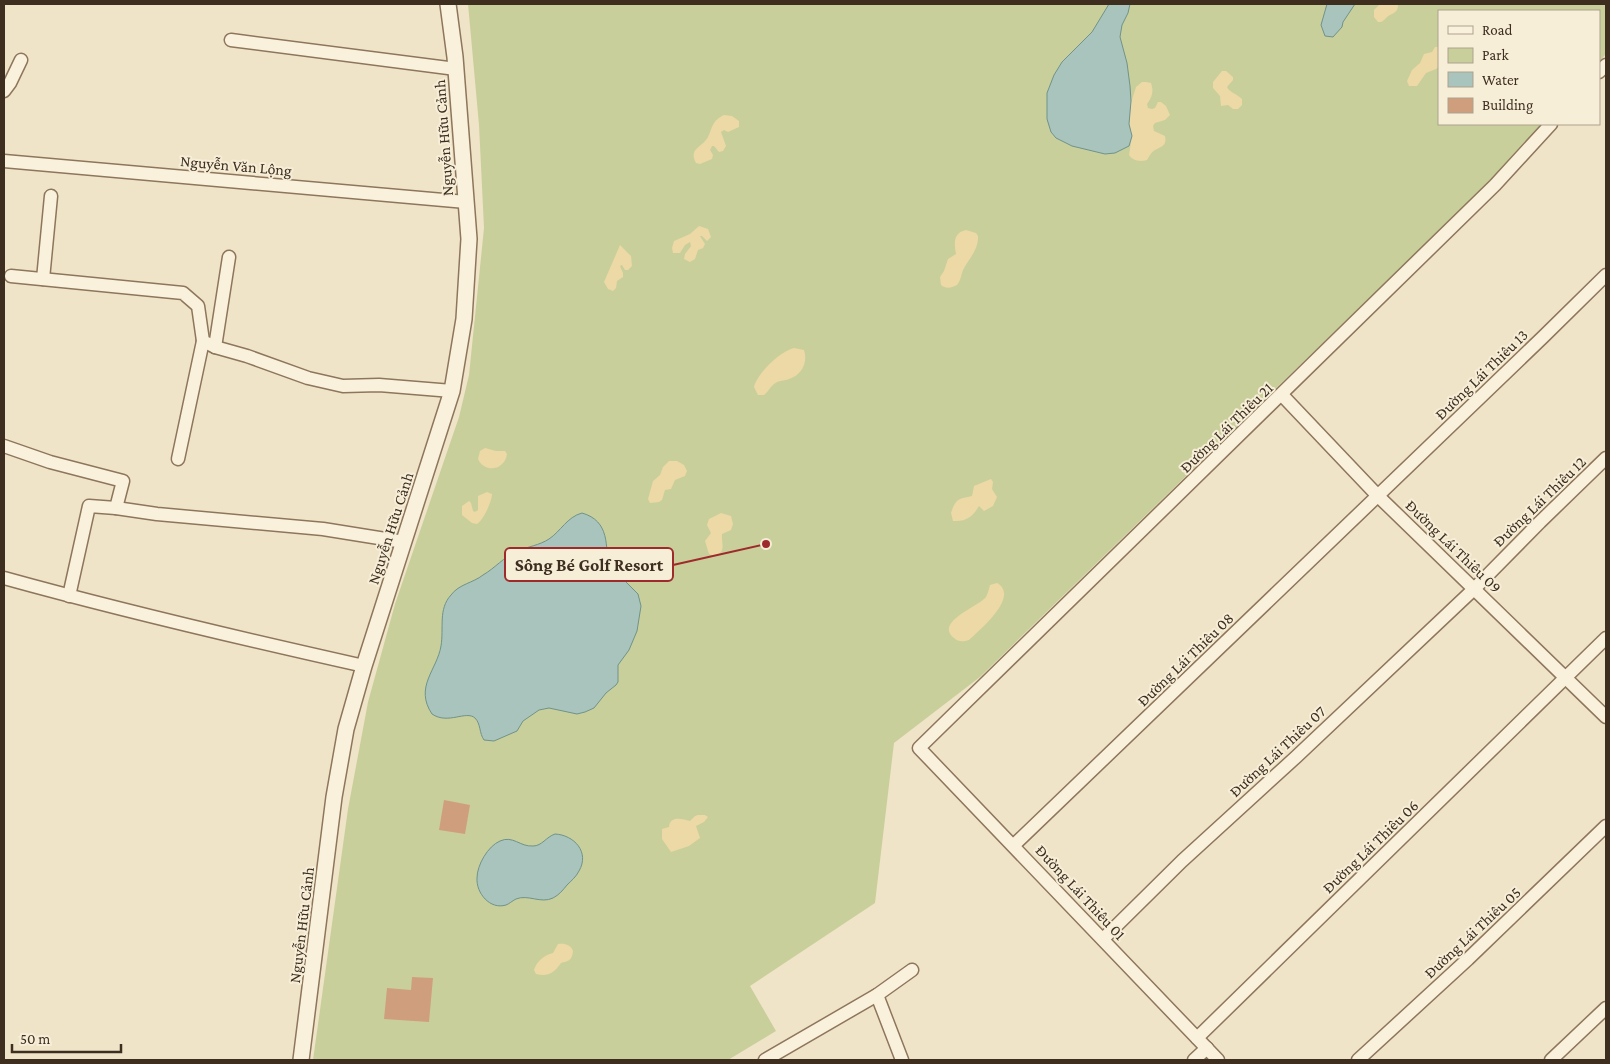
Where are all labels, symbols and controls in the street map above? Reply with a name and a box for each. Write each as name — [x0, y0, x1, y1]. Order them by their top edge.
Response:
legend — [1438, 10, 1600, 125]
text: Road — [1482, 22, 1513, 38]
text: Park — [1482, 47, 1509, 63]
text: Water — [1482, 72, 1519, 88]
street label: Nguyễn Hữu Cảnh — [431, 79, 457, 197]
text: Building — [1482, 97, 1533, 114]
street label: Nguyễn Văn Lộng — [179, 152, 293, 180]
street label: Đường Lái Thiêu 13 — [1432, 326, 1532, 424]
street label: Đường Lái Thiêu 21 — [1177, 379, 1277, 477]
street label: Đường Lái Thiêu 12 — [1490, 453, 1590, 551]
street label: Nguyễn Hữu Cảnh — [364, 470, 418, 587]
street label: Đường Lái Thiêu 09 — [1402, 496, 1505, 597]
callout: Sông Bé Golf Resort — [505, 548, 673, 581]
text: Sông Bé Golf Resort — [515, 555, 664, 575]
street label: Đường Lái Thiêu 08 — [1134, 609, 1237, 710]
street label: Đường Lái Thiêu 07 — [1226, 702, 1330, 801]
street label: Đường Lái Thiêu 06 — [1319, 796, 1422, 897]
street label: Đường Lái Thiêu 01 — [1032, 841, 1129, 944]
street label: Nguyễn Hữu Cảnh — [286, 866, 318, 984]
street label: Đường Lái Thiêu 05 — [1421, 883, 1525, 982]
scale bar — [12, 1022, 121, 1054]
text: 50 m — [20, 1031, 50, 1047]

